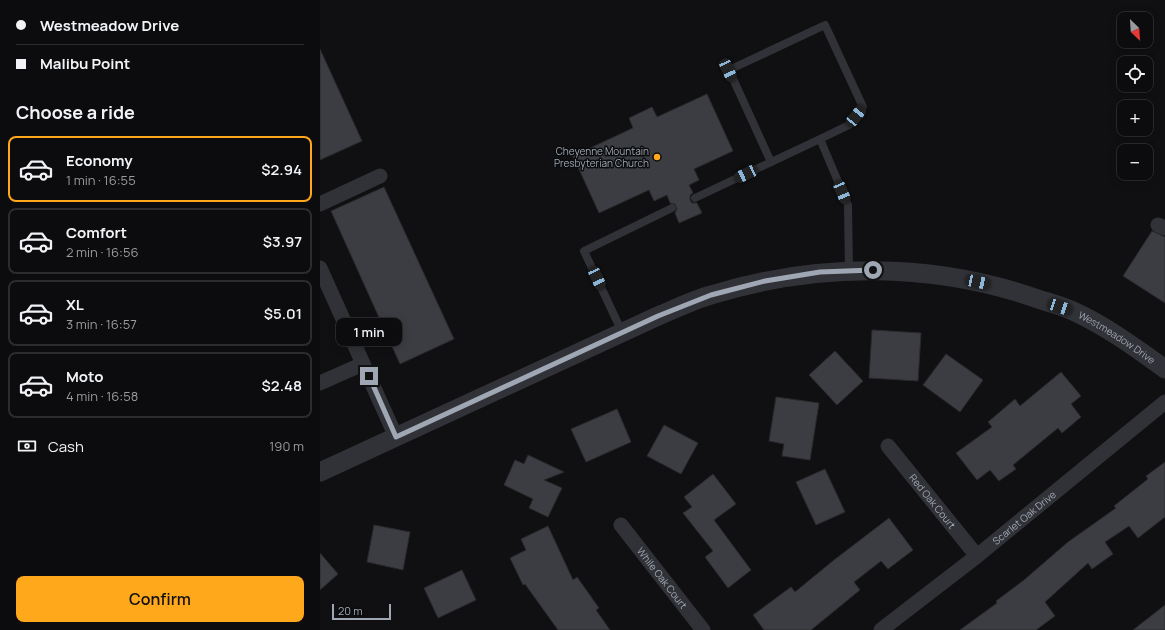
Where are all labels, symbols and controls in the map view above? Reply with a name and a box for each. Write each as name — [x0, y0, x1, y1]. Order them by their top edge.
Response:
north arrow — [1117, 12, 1153, 48]
map controls — [1117, 12, 1153, 180]
text: Westmeadow Drive — [40, 15, 179, 36]
text: Malibu Point — [40, 53, 130, 74]
button: locate — [1117, 56, 1153, 92]
car — [717, 57, 739, 83]
text: Choose a ride — [16, 100, 135, 124]
button: + — [1117, 100, 1153, 136]
car — [844, 103, 868, 129]
place label: Cheyenne Mountain Presbyterian Church — [554, 144, 649, 170]
button: − — [1117, 144, 1153, 180]
text: Economy — [66, 150, 133, 171]
icon: car — [18, 151, 54, 187]
marker: Cheyenne Mountain Presbyterian Church — [652, 152, 662, 162]
text: $2.94 — [261, 159, 302, 180]
car — [733, 163, 759, 185]
text: 1 min · 16:55 — [66, 171, 136, 189]
car — [832, 179, 852, 205]
text: Comfort — [66, 222, 127, 243]
icon: car — [18, 223, 54, 259]
text: $3.97 — [263, 231, 302, 252]
text: 2 min · 16:56 — [66, 243, 139, 261]
route start — [864, 261, 882, 279]
car — [586, 265, 608, 291]
car — [965, 274, 991, 290]
text: XL — [66, 294, 84, 315]
icon: car — [18, 295, 54, 331]
car — [1047, 297, 1073, 317]
text: $5.01 — [264, 303, 302, 324]
street label: Westmeadow Drive — [1076, 308, 1158, 367]
text: 3 min · 16:57 — [66, 315, 137, 333]
callout: 1 min — [336, 318, 402, 346]
text: 1 min — [354, 323, 385, 341]
text: Moto — [66, 366, 103, 387]
icon: car — [18, 367, 54, 403]
route end — [360, 367, 378, 385]
text: $2.48 — [262, 375, 302, 396]
text: 4 min · 16:58 — [66, 387, 138, 405]
icon: cash — [16, 435, 38, 457]
text: Cash — [48, 436, 84, 457]
text: 190 m — [269, 437, 304, 455]
street label: Red Oak Court — [906, 471, 959, 531]
street label: Scarlet Oak Drive — [989, 487, 1059, 548]
street label: While Oak Court — [634, 544, 691, 611]
button: Confirm — [16, 576, 304, 622]
scale bar — [332, 602, 391, 621]
text: 20 m — [338, 603, 363, 618]

